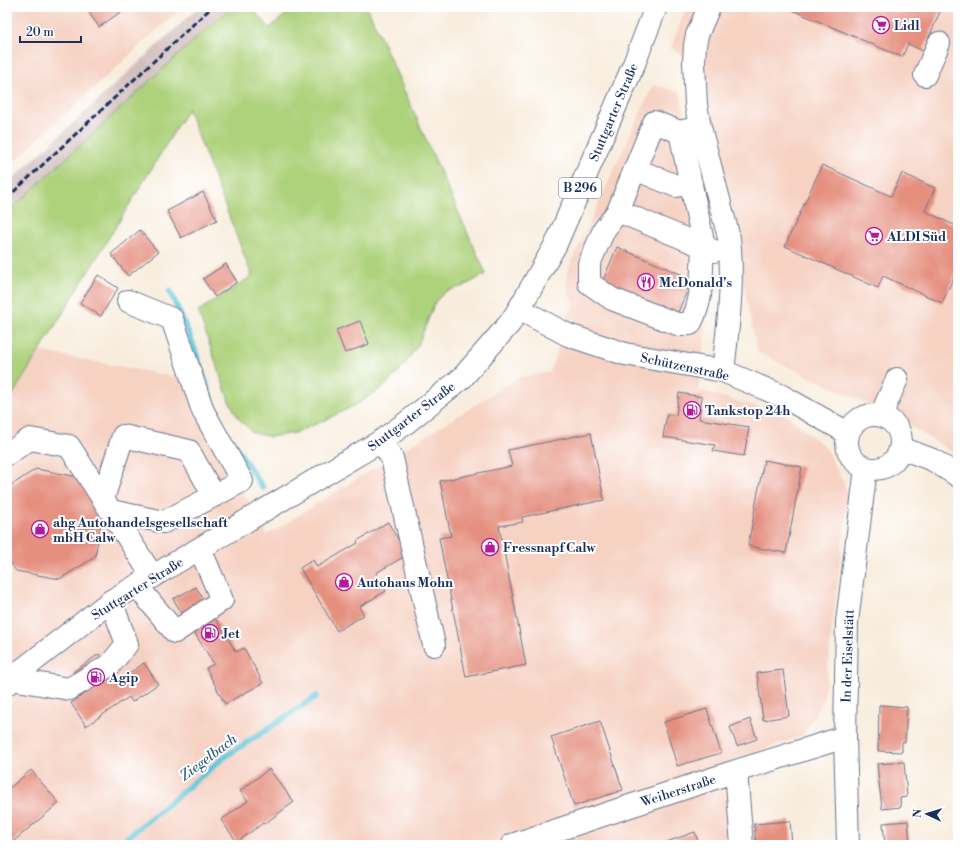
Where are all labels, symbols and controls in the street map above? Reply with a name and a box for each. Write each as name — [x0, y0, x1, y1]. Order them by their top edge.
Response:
supermarket icon: Lidl — [871, 15, 891, 35]
scale bar — [20, 18, 81, 44]
place label: Lidl — [894, 18, 920, 34]
text: 20 m — [26, 25, 54, 40]
street label: Stuttgarter Straße — [586, 60, 642, 164]
road number: B 296 — [559, 178, 601, 198]
supermarket icon: ALDI Süd — [864, 226, 884, 246]
place label: ALDI Süd — [886, 229, 946, 245]
restaurant icon: McDonald's — [636, 272, 656, 292]
place label: McDonald's — [659, 275, 733, 291]
street label: Schützenstraße — [639, 350, 731, 384]
street label: Stuttgarter Straße — [365, 378, 459, 455]
fuel station icon: Tankstop 24h — [682, 400, 702, 420]
place label: Tankstop 24h — [705, 403, 790, 419]
place label: ahg Autohandelsgesellschaft mbH Calw — [53, 515, 228, 546]
shop icon: ahg Autohandelsgesellschaft mbH Calw — [30, 519, 50, 539]
shop icon: Fressnapf Calw — [480, 537, 500, 557]
place label: Fressnapf Calw — [503, 540, 597, 556]
street label: Stuttgarter Straße — [89, 554, 187, 624]
shop icon: Autohaus Mohn — [334, 572, 354, 592]
place label: Autohaus Mohn — [356, 575, 453, 591]
street label: In der Eiselstätt — [838, 609, 858, 703]
fuel station icon: Jet — [200, 623, 220, 643]
place label: Jet — [221, 626, 240, 642]
fuel station icon: Agip — [86, 667, 106, 687]
place label: Agip — [108, 670, 138, 686]
water label: Ziegelbach — [176, 730, 241, 785]
street label: Weiherstraße — [638, 771, 718, 811]
north arrow — [907, 794, 947, 834]
text: N — [911, 808, 925, 818]

